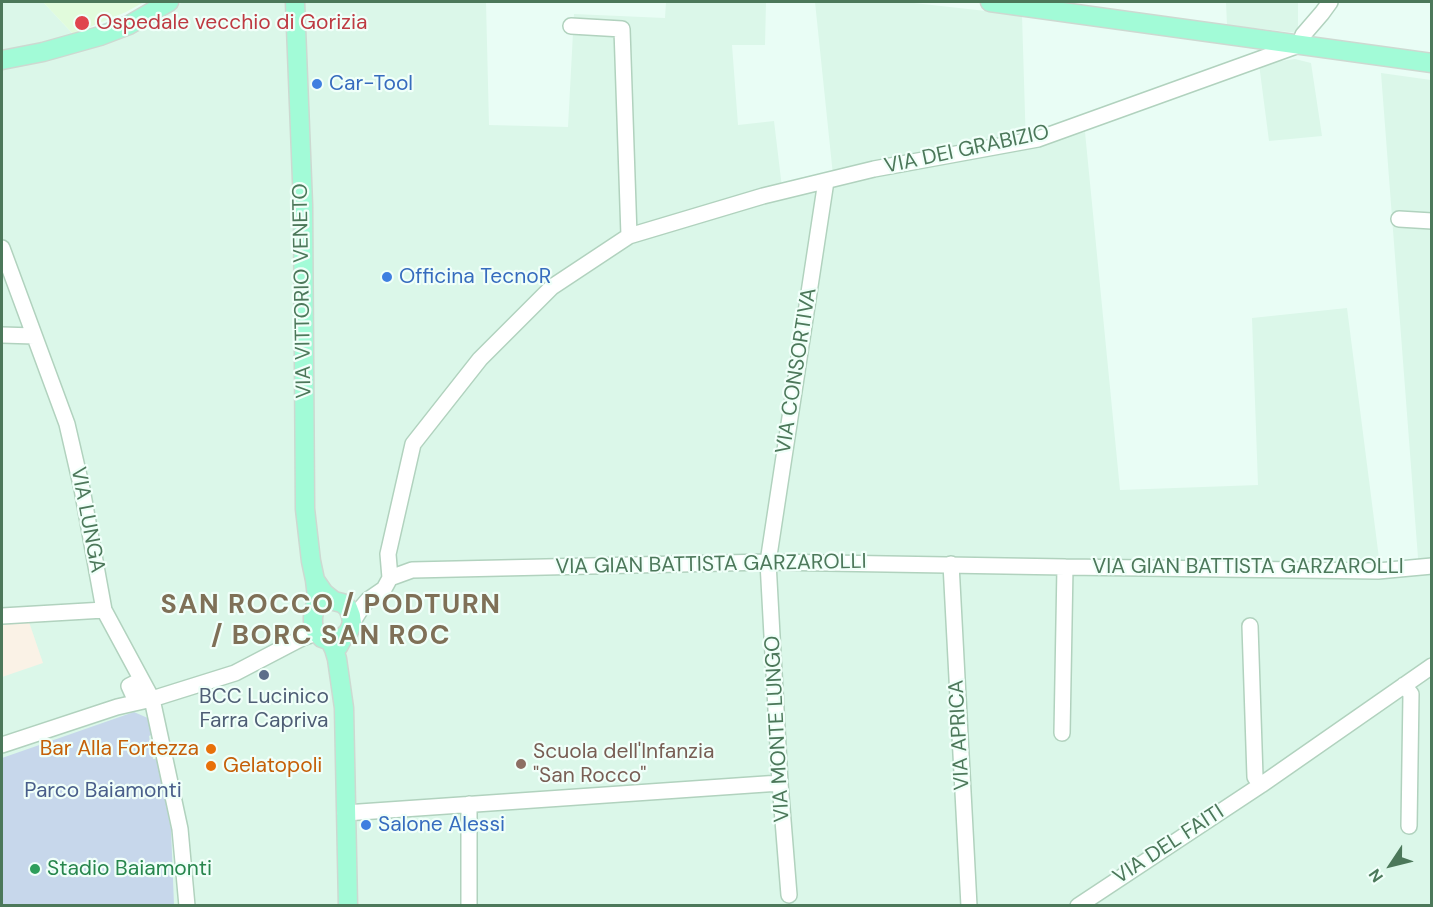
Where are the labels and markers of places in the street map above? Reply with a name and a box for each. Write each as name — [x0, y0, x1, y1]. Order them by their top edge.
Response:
place label: Ospedale vecchio di Gorizia — [96, 10, 367, 36]
marker: Ospedale vecchio di Gorizia — [73, 14, 91, 32]
place label: Car-Tool — [329, 71, 413, 97]
marker: Car-Tool — [310, 77, 324, 91]
place label: Officina TecnoR — [399, 264, 551, 290]
marker: Officina TecnoR — [380, 270, 394, 284]
marker: BCC Lucinico Farra Capriva — [257, 668, 271, 682]
place label: BCC Lucinico Farra Capriva — [199, 684, 329, 734]
place label: Bar Alla Fortezza — [40, 736, 199, 762]
place label: Scuola dell'Infanzia "San Rocco" — [533, 739, 714, 789]
marker: Bar Alla Fortezza — [204, 742, 218, 756]
place label: Gelatopoli — [223, 753, 322, 779]
marker: Scuola dell'Infanzia "San Rocco" — [514, 757, 528, 771]
marker: Gelatopoli — [204, 759, 218, 773]
place label: Salone Alessi — [378, 812, 505, 838]
marker: Salone Alessi — [359, 818, 373, 832]
place label: Stadio Baiamonti — [47, 856, 212, 882]
marker: Stadio Baiamonti — [28, 862, 42, 876]

